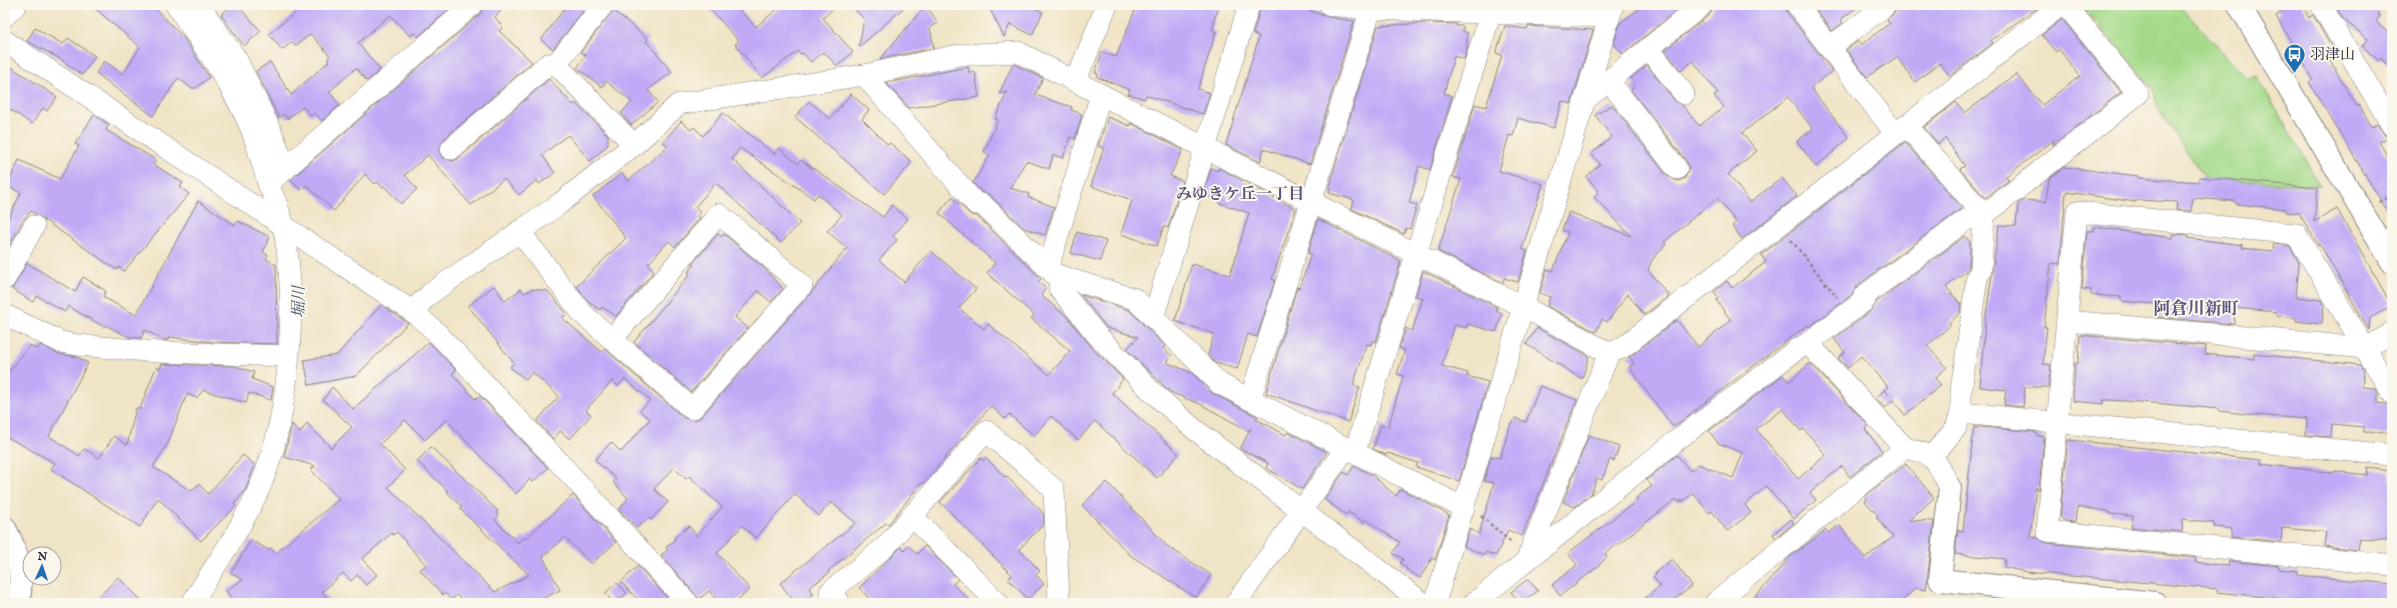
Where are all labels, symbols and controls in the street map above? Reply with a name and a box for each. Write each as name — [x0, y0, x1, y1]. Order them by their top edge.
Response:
bus stop icon: 羽津山 — [2281, 41, 2307, 74]
place label: 羽津山 — [2310, 45, 2355, 64]
district label: みゆきケ丘一丁目 — [1176, 185, 1304, 205]
water label: 堀川 — [290, 284, 310, 318]
district label: 阿倉川新町 — [2154, 299, 2239, 320]
north arrow — [22, 546, 62, 586]
text: N — [36, 550, 48, 564]

